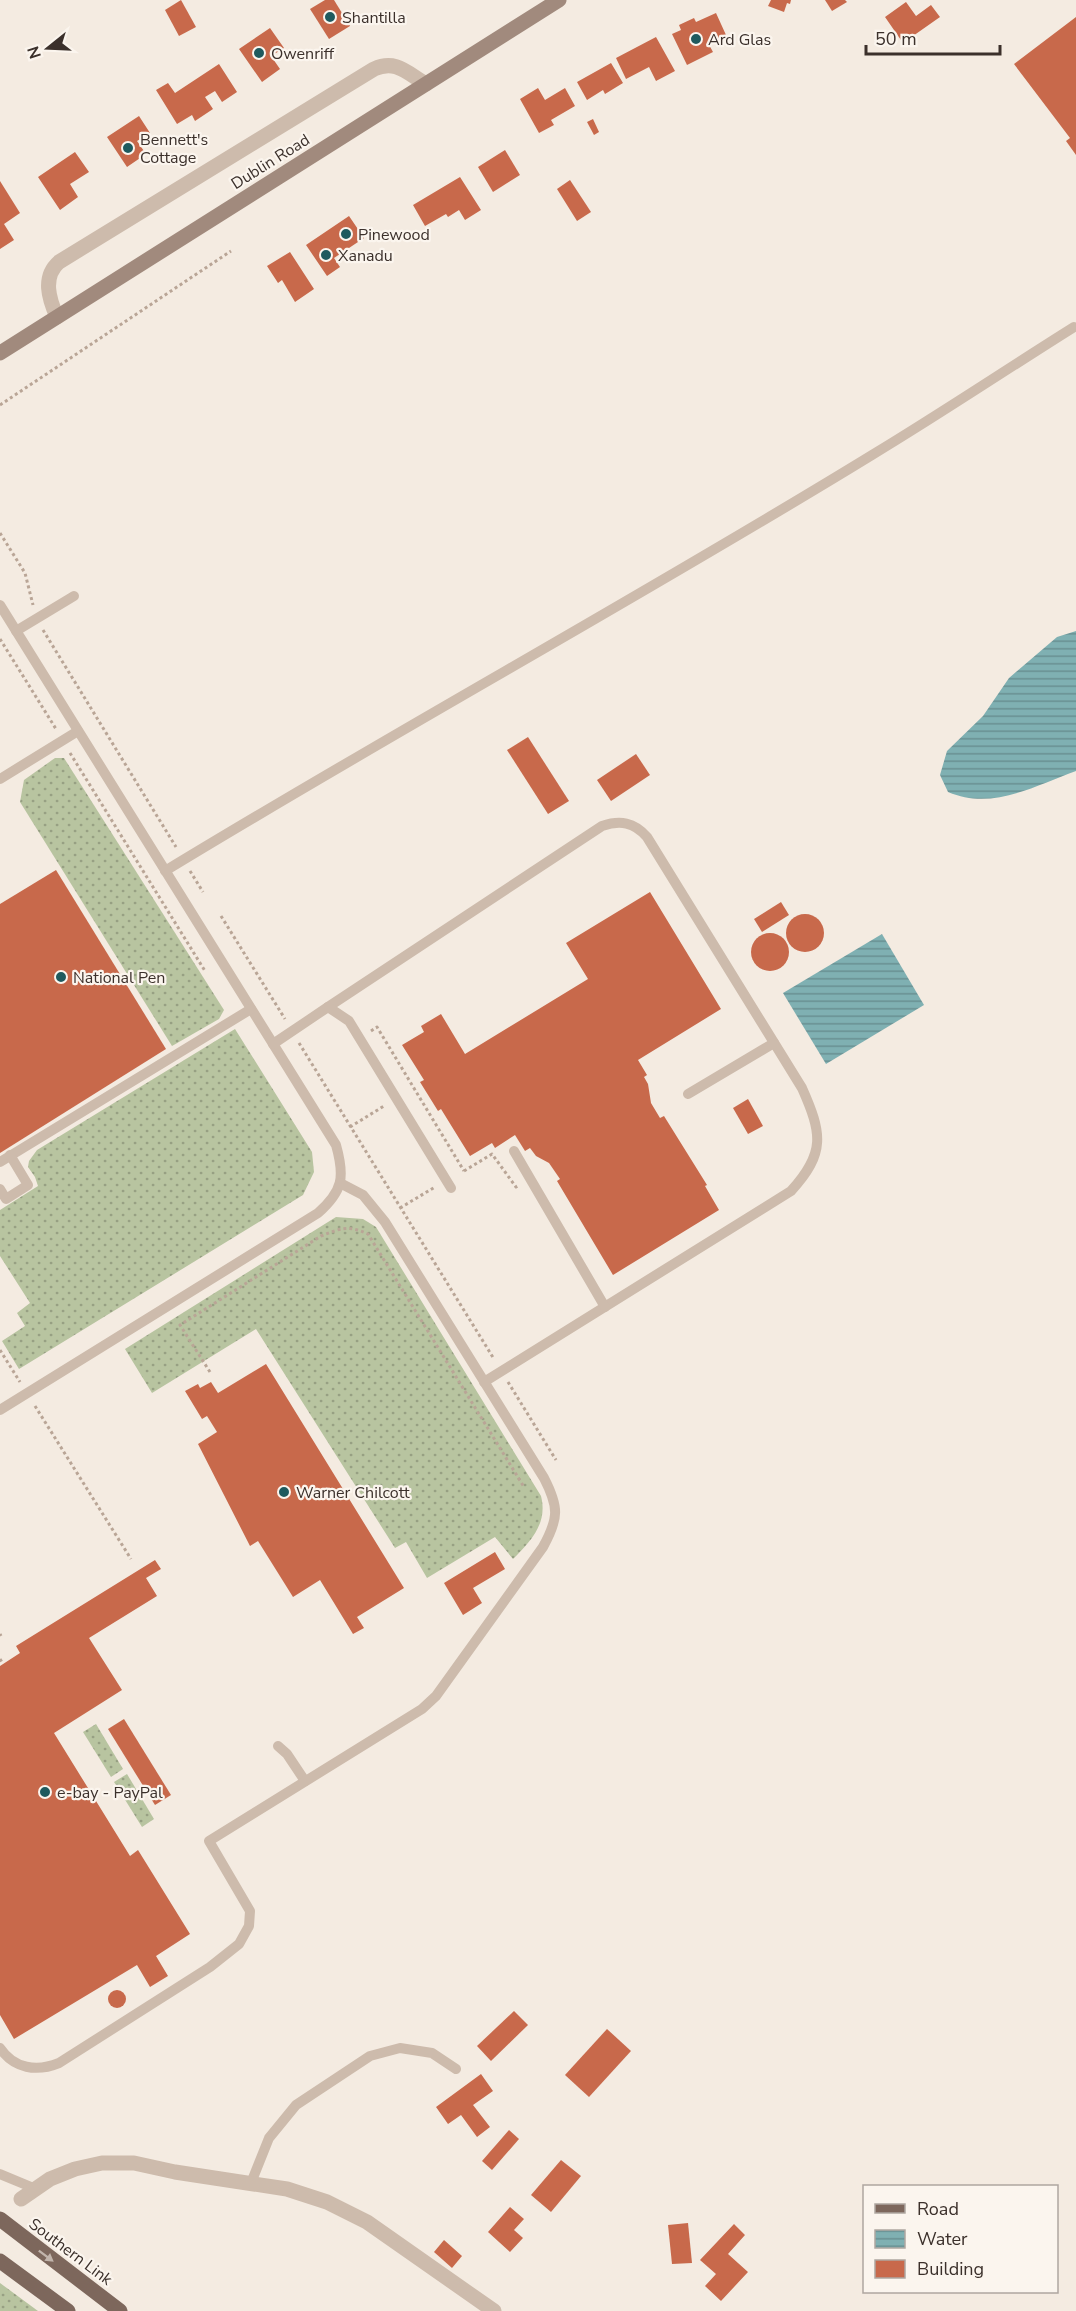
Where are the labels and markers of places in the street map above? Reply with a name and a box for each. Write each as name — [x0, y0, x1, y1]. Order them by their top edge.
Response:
place label: Shantilla — [342, 7, 406, 29]
marker: Shantilla — [323, 10, 337, 24]
place label: Ard Glas — [708, 29, 771, 51]
marker: Ard Glas — [689, 32, 703, 46]
place label: Owenriff — [271, 43, 335, 65]
marker: Owenriff — [252, 46, 266, 60]
place label: Bennett's Cottage — [140, 129, 208, 169]
marker: Bennett's Cottage — [121, 141, 135, 155]
place label: Pinewood — [358, 224, 430, 246]
marker: Pinewood — [339, 227, 353, 241]
place label: Xanadu — [338, 245, 393, 267]
marker: Xanadu — [319, 248, 333, 262]
place label: National Pen — [73, 967, 165, 989]
marker: National Pen — [54, 970, 68, 984]
place label: Warner Chilcott — [296, 1482, 410, 1504]
marker: Warner Chilcott — [277, 1485, 291, 1499]
place label: e-bay - PayPal — [57, 1782, 163, 1804]
marker: e-bay - PayPal — [38, 1785, 52, 1799]

